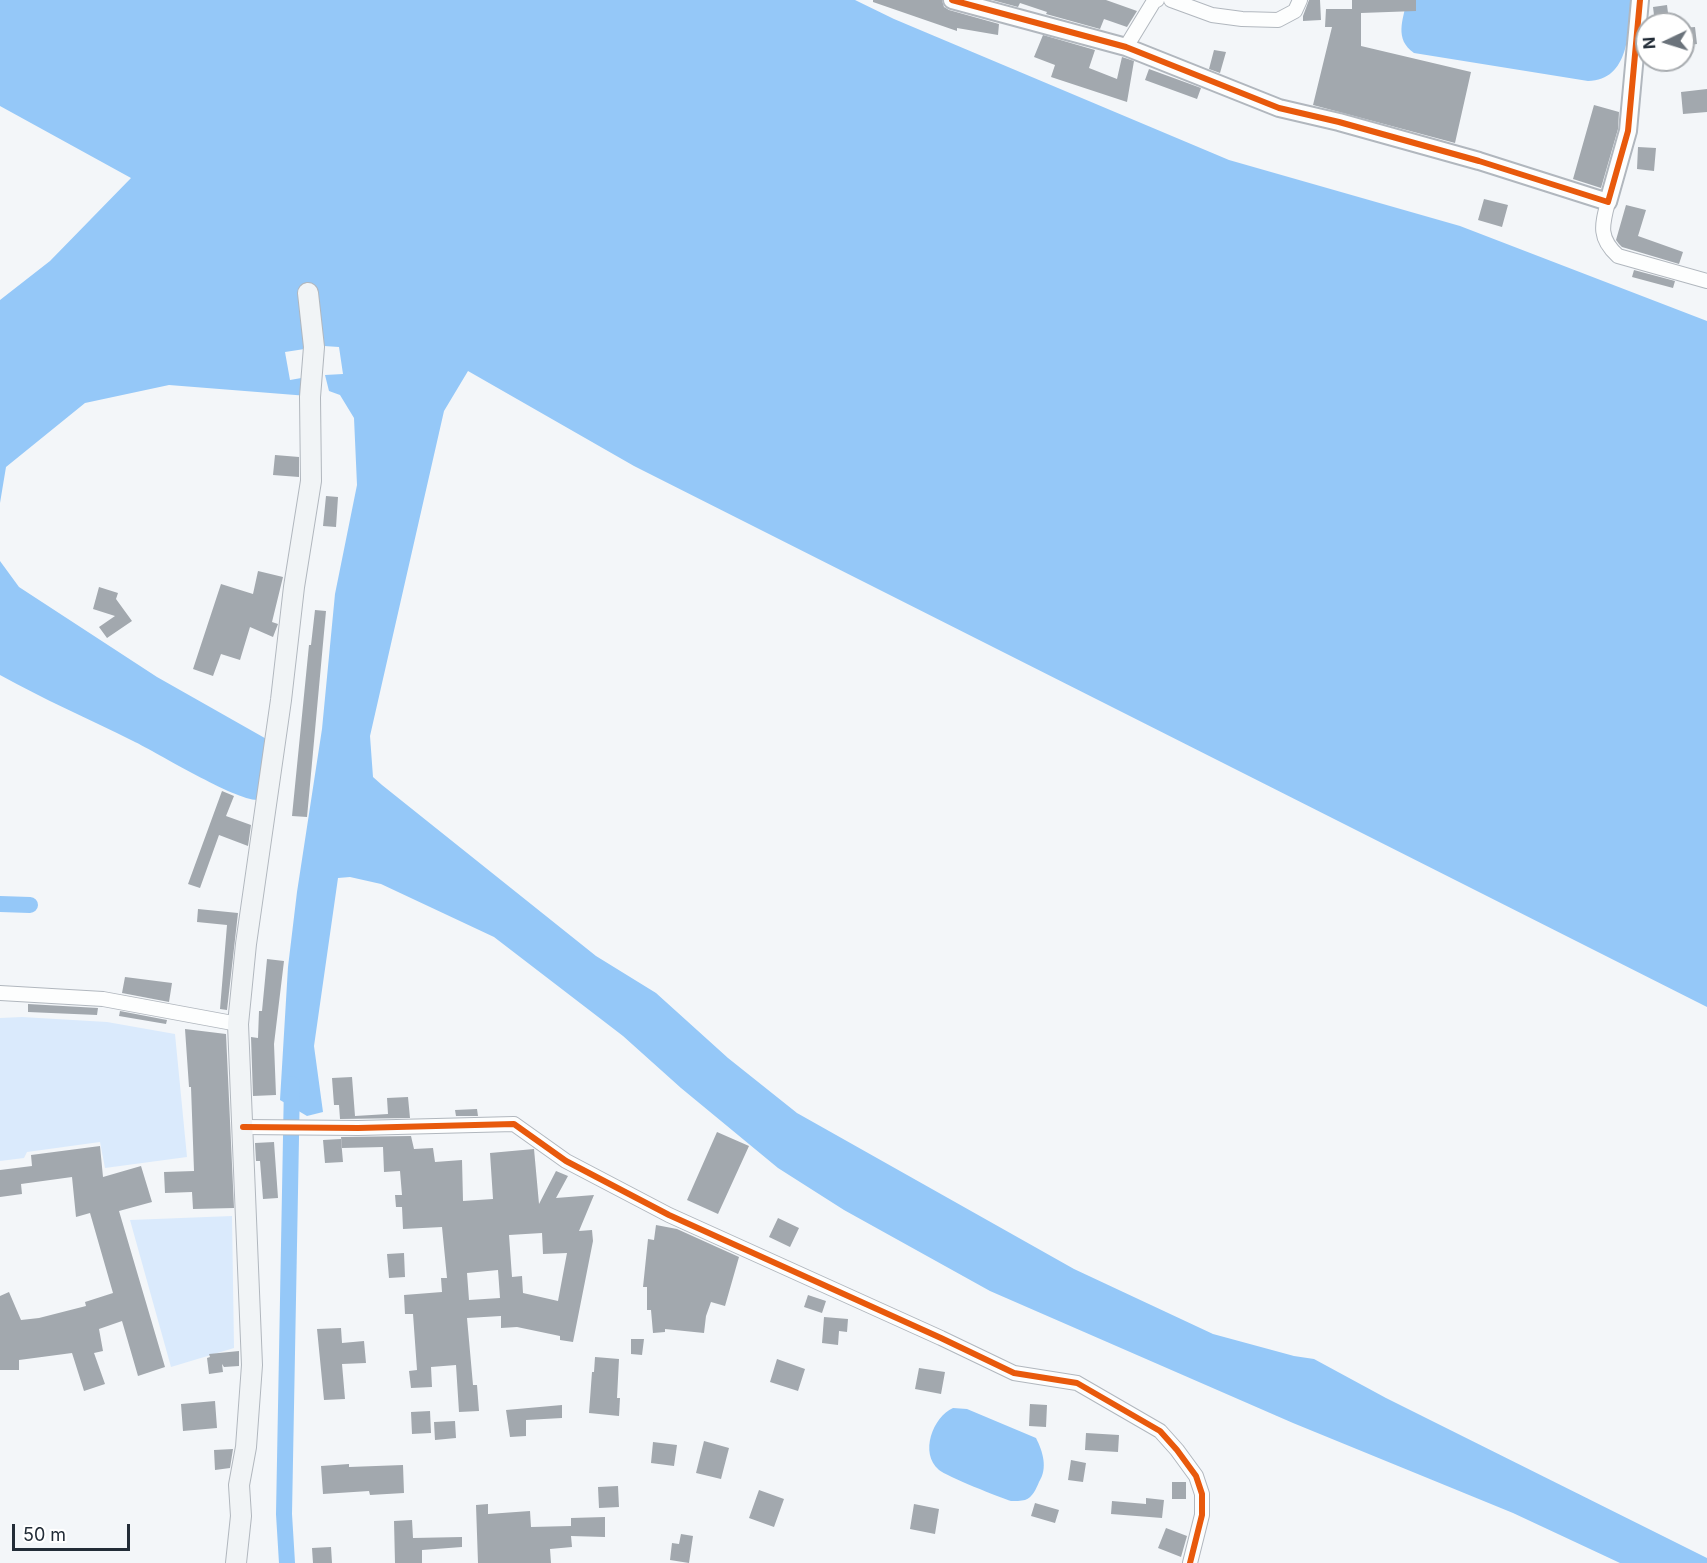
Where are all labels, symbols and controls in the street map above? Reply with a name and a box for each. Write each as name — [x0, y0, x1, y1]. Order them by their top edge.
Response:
north arrow — [1635, 12, 1695, 72]
text: N — [1639, 36, 1659, 50]
scale bar — [15, 1512, 134, 1550]
text: 50 m — [23, 1524, 66, 1545]

